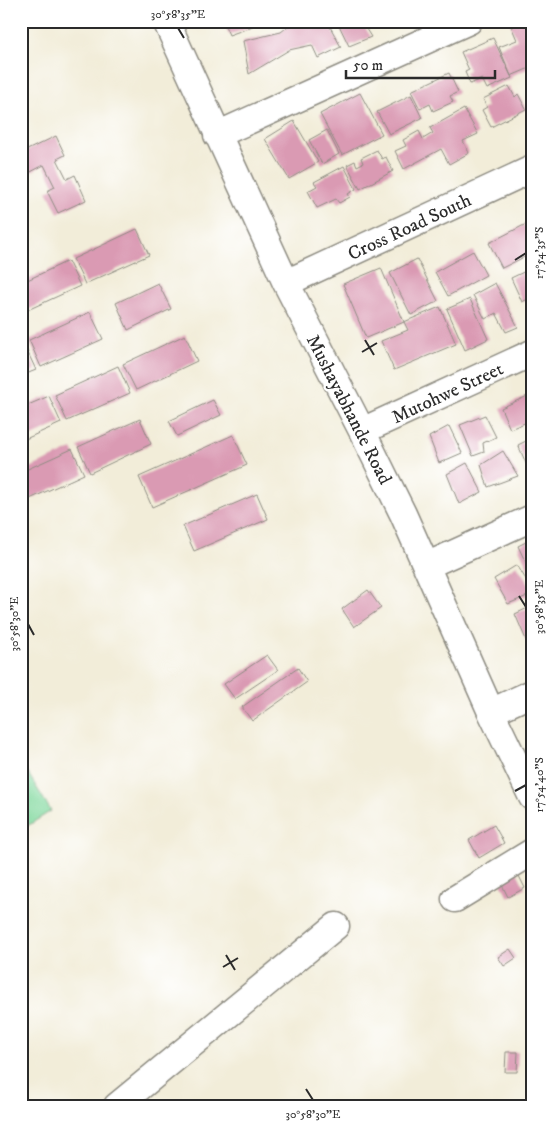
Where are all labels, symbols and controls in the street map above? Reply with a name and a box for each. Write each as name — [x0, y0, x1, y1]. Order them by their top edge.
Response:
text: 30°58'35"E — [151, 7, 206, 22]
scale bar — [346, 48, 494, 80]
text: 50 m — [353, 56, 383, 75]
street label: Cross Road South — [344, 189, 475, 266]
text: 17°54'35"S — [532, 227, 547, 279]
street label: Mushayabhande Road — [301, 331, 397, 489]
street label: Mutohwe Street — [388, 358, 507, 429]
text: 30°58'35"E — [532, 579, 547, 634]
text: 30°58'30"E — [7, 596, 22, 652]
text: 17°54'40"S — [532, 757, 547, 813]
text: 30°58'30"E — [285, 1107, 341, 1122]

